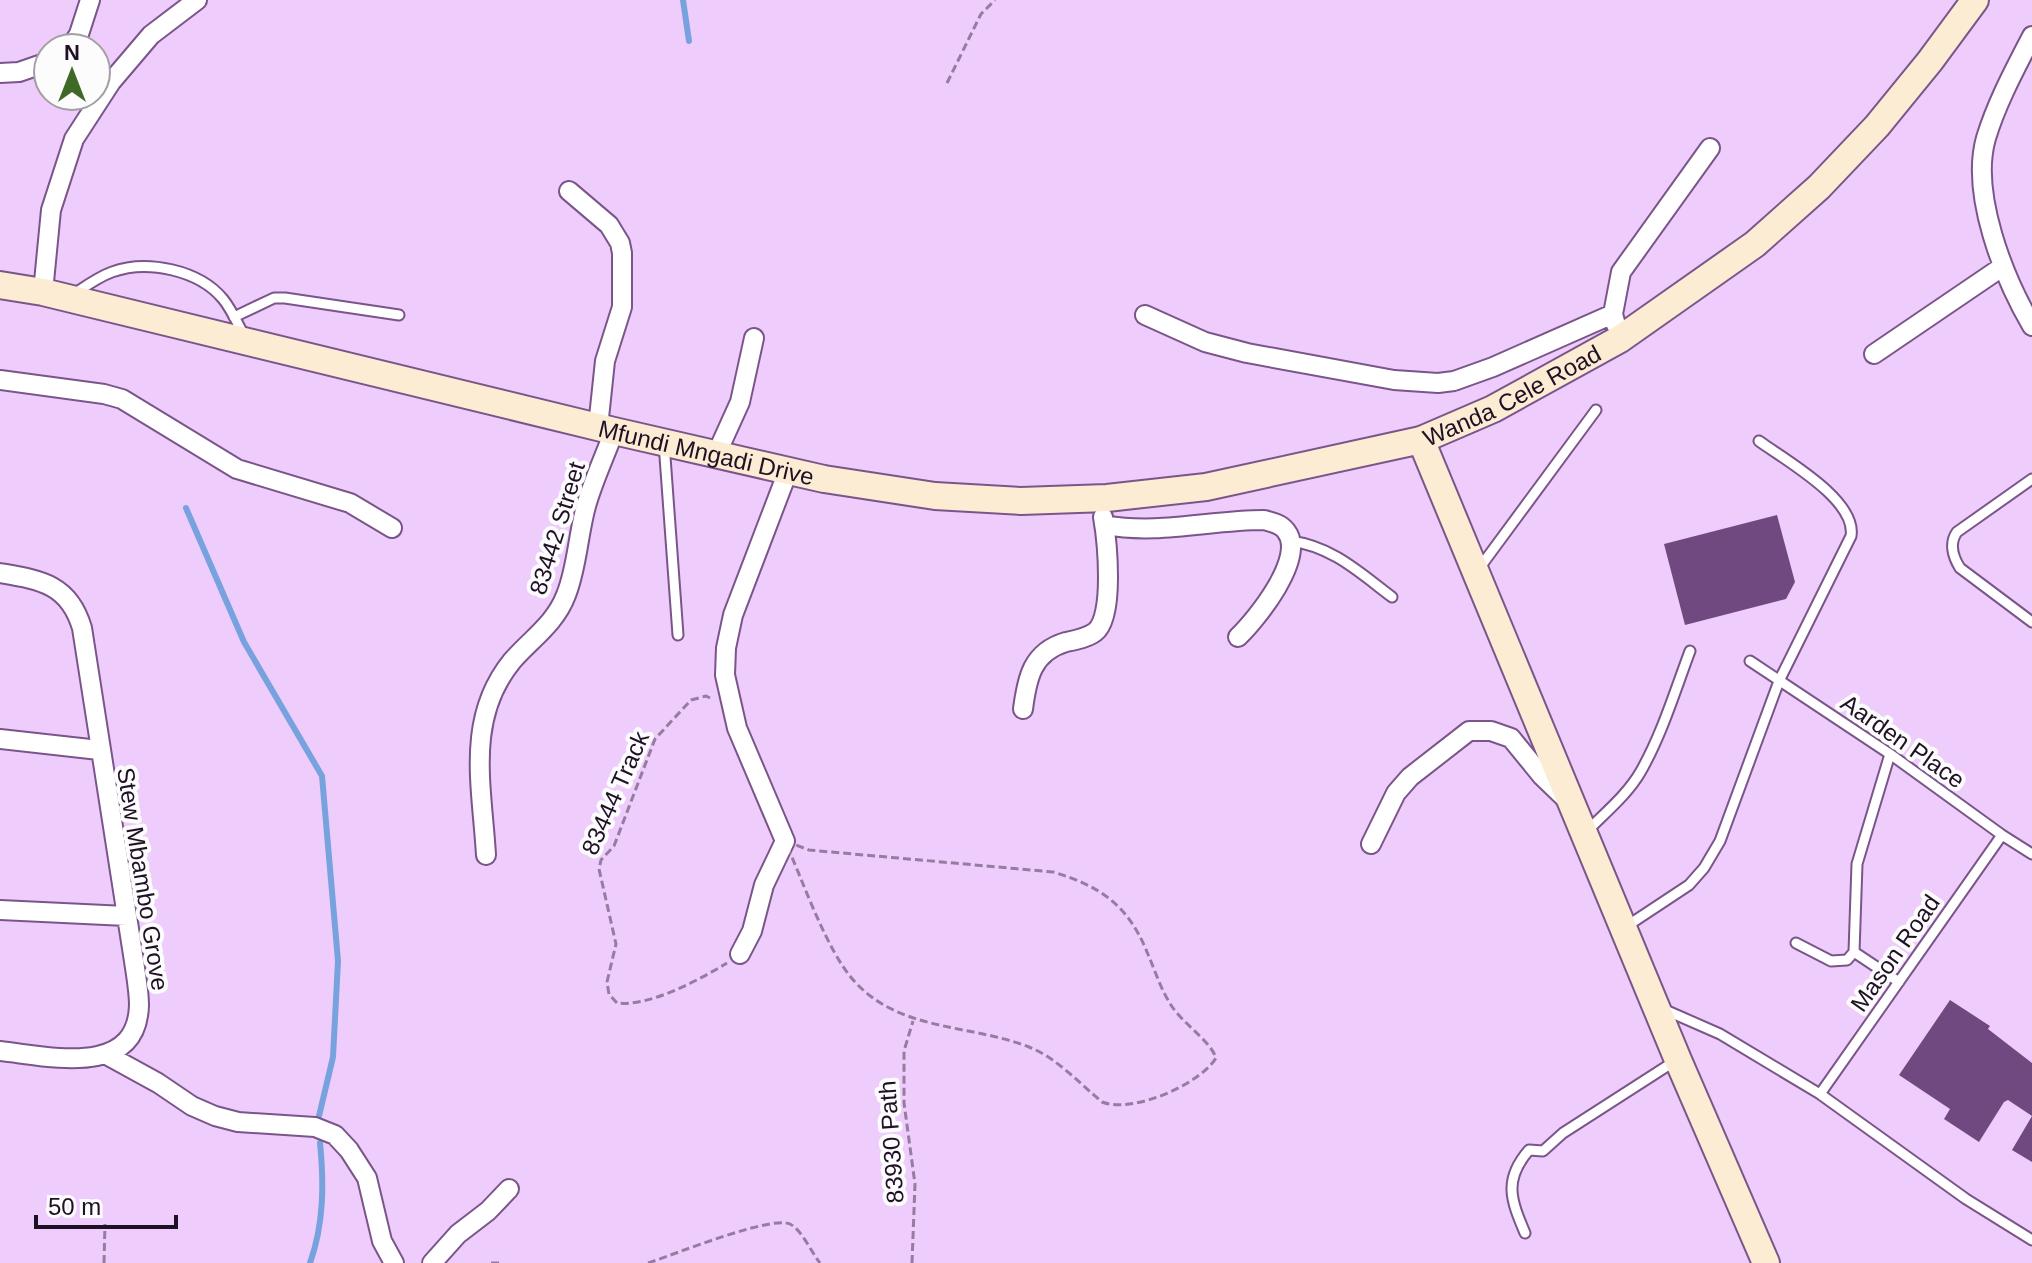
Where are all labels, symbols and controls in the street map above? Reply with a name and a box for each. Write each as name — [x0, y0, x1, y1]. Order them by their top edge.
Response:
north arrow — [32, 32, 112, 112]
text: N — [64, 40, 80, 65]
street label: Wanda Cele Road — [1419, 339, 1605, 451]
street label: Mfundi Mngadi Drive — [596, 414, 817, 490]
street label: 83442 Street — [524, 458, 590, 598]
street label: Aarden Place — [1836, 689, 1970, 793]
street label: 83444 Track — [576, 726, 655, 859]
street label: Stew Mbambo Grove — [112, 766, 174, 992]
street label: Mason Road — [1845, 890, 1945, 1016]
street label: 83930 Path — [873, 1080, 909, 1204]
scale bar — [36, 1179, 176, 1229]
text: 50 m — [48, 1193, 101, 1220]

